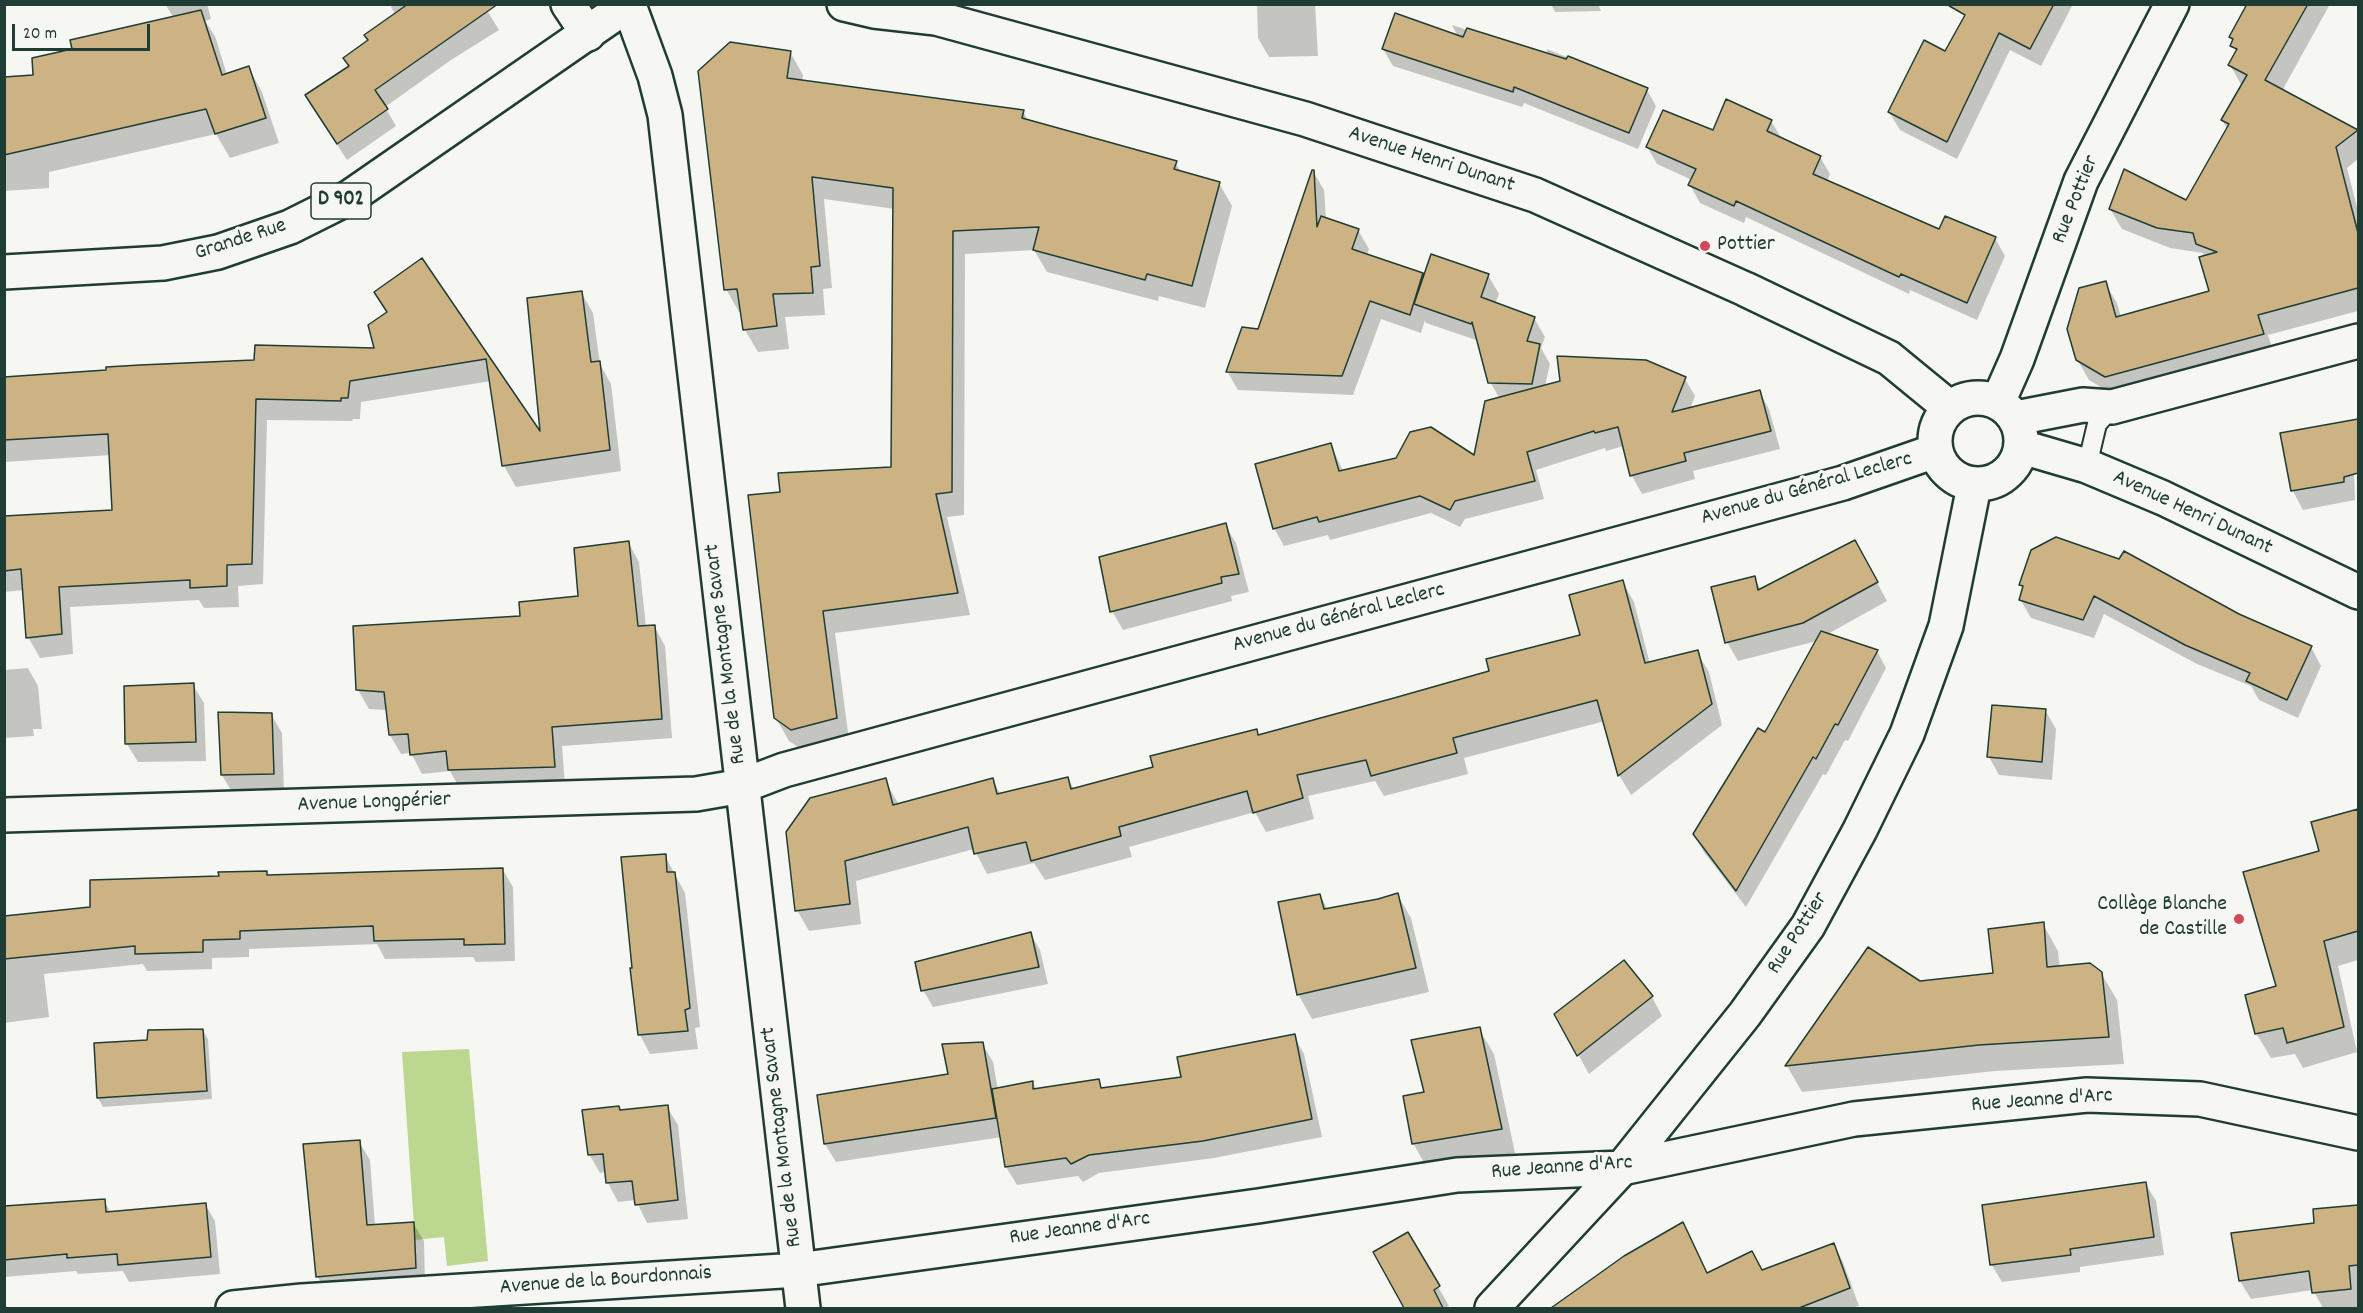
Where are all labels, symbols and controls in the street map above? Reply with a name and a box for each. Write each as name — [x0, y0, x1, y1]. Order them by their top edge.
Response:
scale bar — [15, 12, 153, 50]
text: 20 m — [23, 22, 57, 47]
street label: Avenue Henri Dunant — [1345, 122, 1517, 200]
street label: Rue Pottier — [2047, 152, 2107, 248]
road number: D 902 — [311, 183, 371, 219]
street label: Grande Rue — [192, 214, 290, 268]
place label: Pottier — [1717, 233, 1775, 259]
marker: Pottier — [1698, 239, 1712, 253]
street label: Avenue du Général Leclerc — [1698, 447, 1916, 533]
street label: Avenue Henri Dunant — [2108, 465, 2276, 563]
street label: Rue de la Montagne Savart — [700, 542, 754, 766]
street label: Avenue du Général Leclerc — [1230, 578, 1448, 660]
street label: Avenue Longpérier — [297, 788, 451, 820]
street label: Rue Pottier — [1763, 888, 1835, 980]
place label: Collège Blanche de Castille — [2097, 893, 2227, 944]
marker: Collège Blanche de Castille — [2232, 912, 2246, 926]
street label: Rue de la Montagne Savart — [756, 1025, 810, 1249]
street label: Rue Jeanne d'Arc — [1970, 1084, 2114, 1120]
street label: Rue Jeanne d'Arc — [1490, 1151, 1634, 1187]
street label: Rue Jeanne d'Arc — [1008, 1207, 1152, 1253]
street label: Avenue de la Bourdonnais — [499, 1261, 713, 1303]

